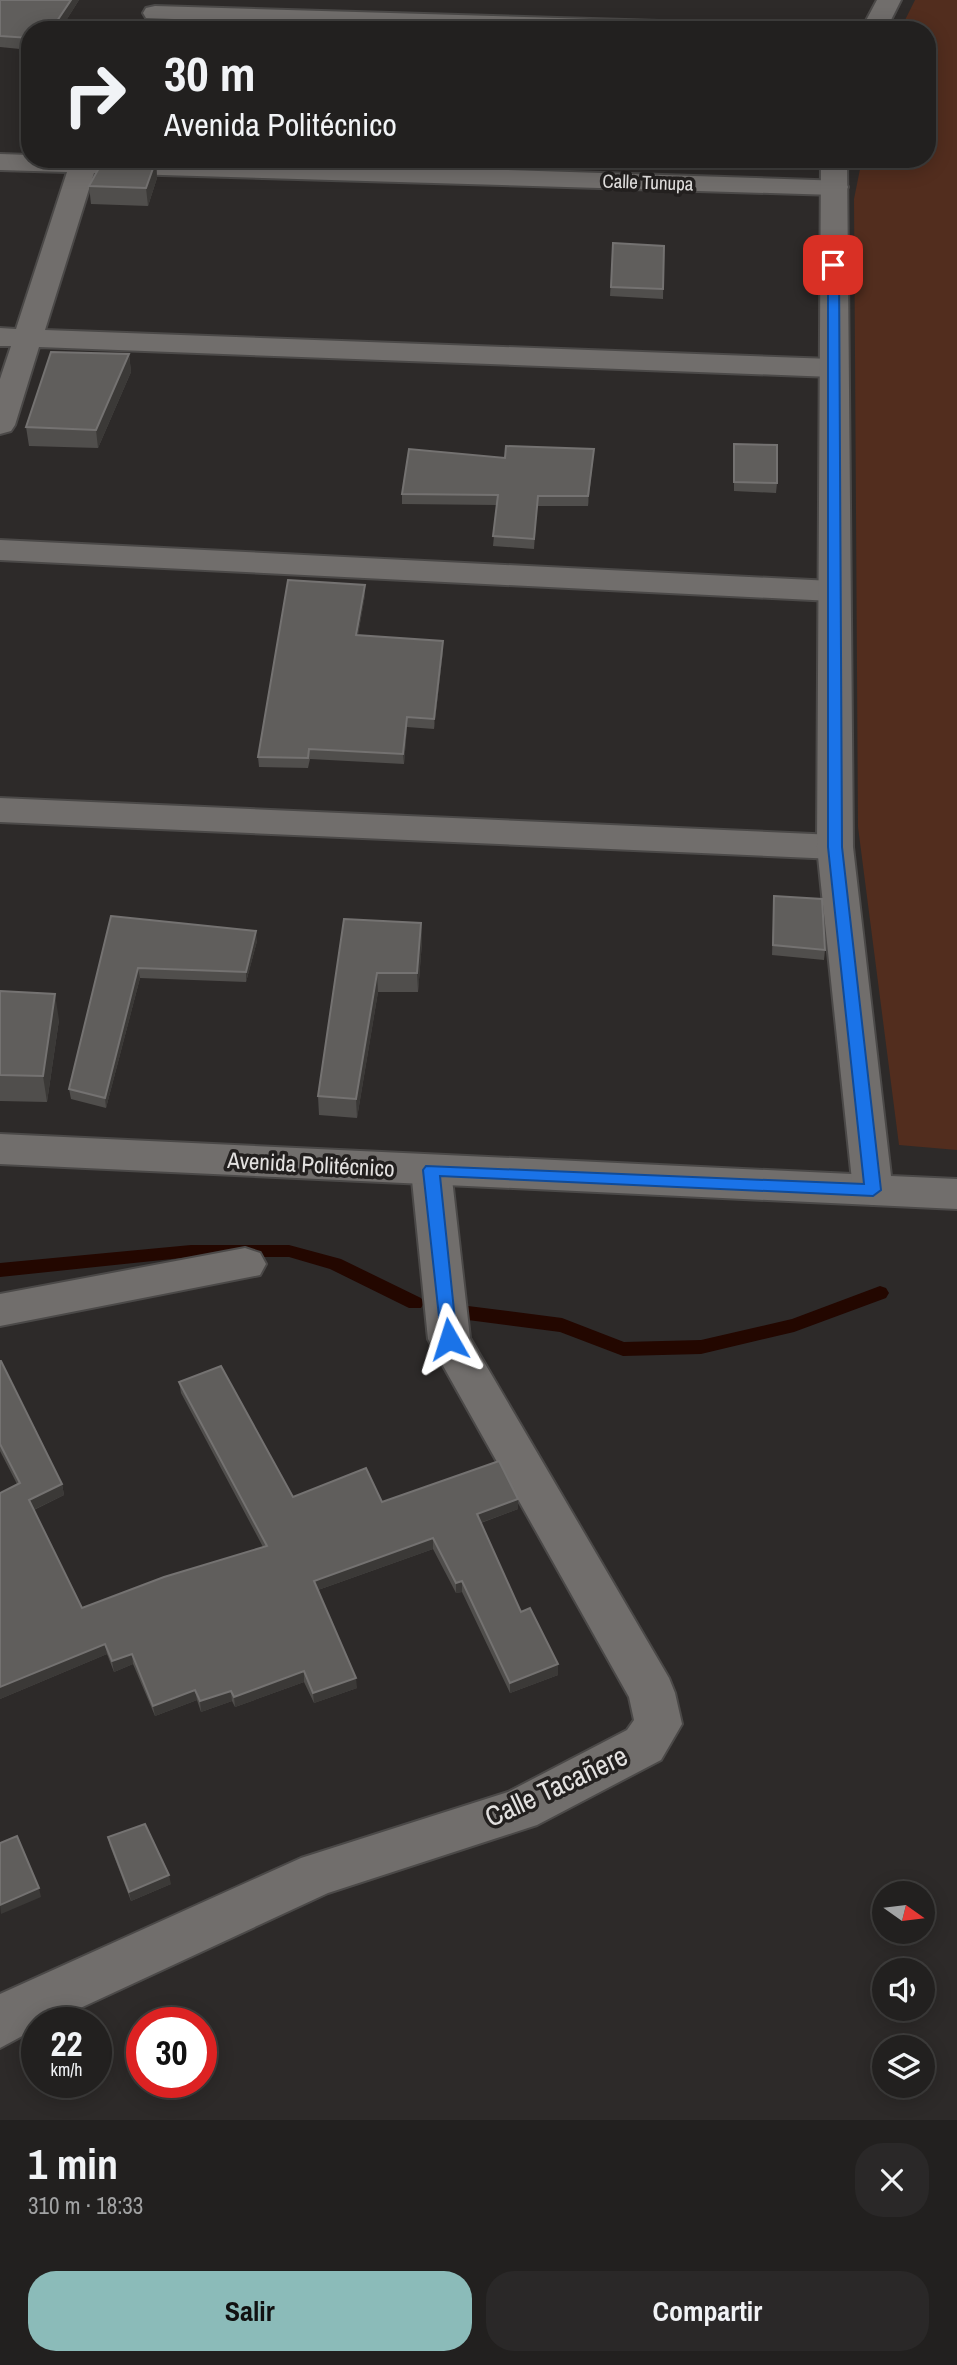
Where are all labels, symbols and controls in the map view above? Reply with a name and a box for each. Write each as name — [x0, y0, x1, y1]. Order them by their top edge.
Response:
text: 30 m — [164, 40, 256, 106]
icon: right — [49, 49, 140, 140]
text: Avenida Politécnico — [164, 103, 397, 146]
street label: Calle Tunupa — [602, 167, 694, 197]
pin — [803, 235, 863, 295]
icon: arrive — [814, 246, 852, 284]
street label: Avenida Politécnico — [226, 1144, 395, 1184]
position arrow — [412, 1302, 486, 1376]
street label: Calle Tacañere — [479, 1736, 633, 1836]
north arrow — [872, 1881, 934, 1944]
map controls — [872, 1881, 935, 2098]
button: sound — [872, 1958, 935, 2021]
speed limit sign: 30 — [126, 2007, 217, 2098]
text: 22 — [51, 2020, 82, 2067]
button: layers — [872, 2035, 935, 2098]
text: km/h — [51, 2057, 83, 2082]
text: 1 min — [28, 2136, 118, 2192]
button: close — [855, 2143, 929, 2217]
text: 310 m · 18:33 — [28, 2190, 143, 2221]
button: Salir — [28, 2271, 472, 2351]
button: Compartir — [486, 2271, 929, 2351]

